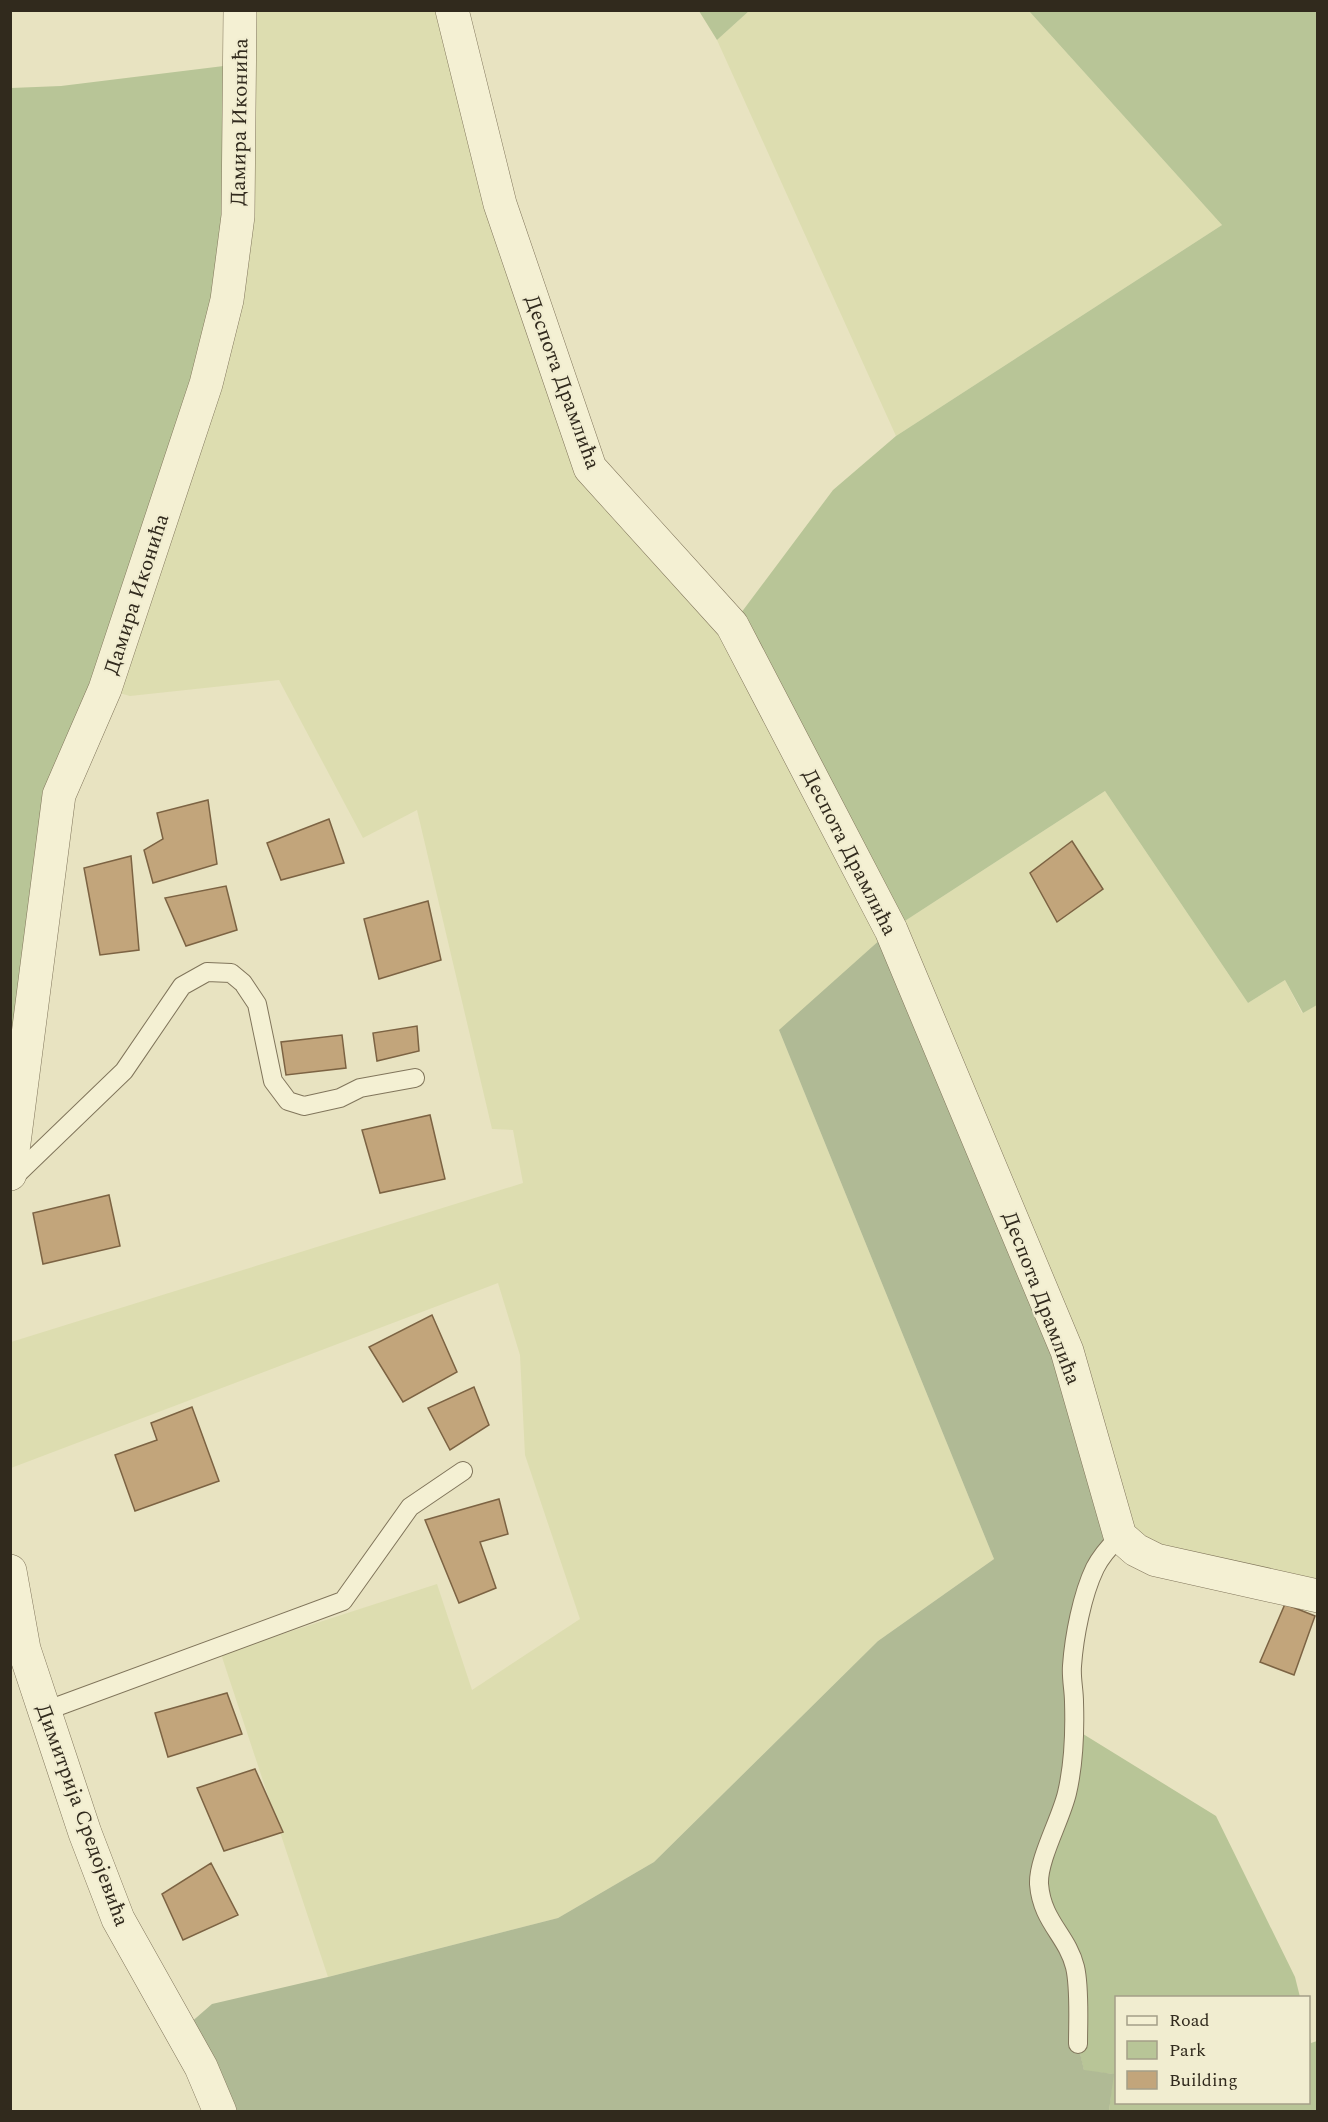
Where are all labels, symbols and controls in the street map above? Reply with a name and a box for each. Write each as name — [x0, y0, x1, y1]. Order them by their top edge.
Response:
street label: Дамира Иконића — [223, 37, 257, 206]
street label: Деспота Драмлића — [516, 291, 609, 475]
street label: Дамира Иконића — [96, 509, 178, 679]
street label: Деспота Драмлића — [793, 763, 905, 942]
street label: Деспота Драмлића — [993, 1207, 1089, 1390]
street label: Димитрија Средојевића — [27, 1700, 137, 1932]
legend — [1115, 1996, 1310, 2104]
text: Road — [1169, 2007, 1210, 2034]
text: Park — [1169, 2037, 1206, 2064]
text: Building — [1169, 2067, 1238, 2094]

